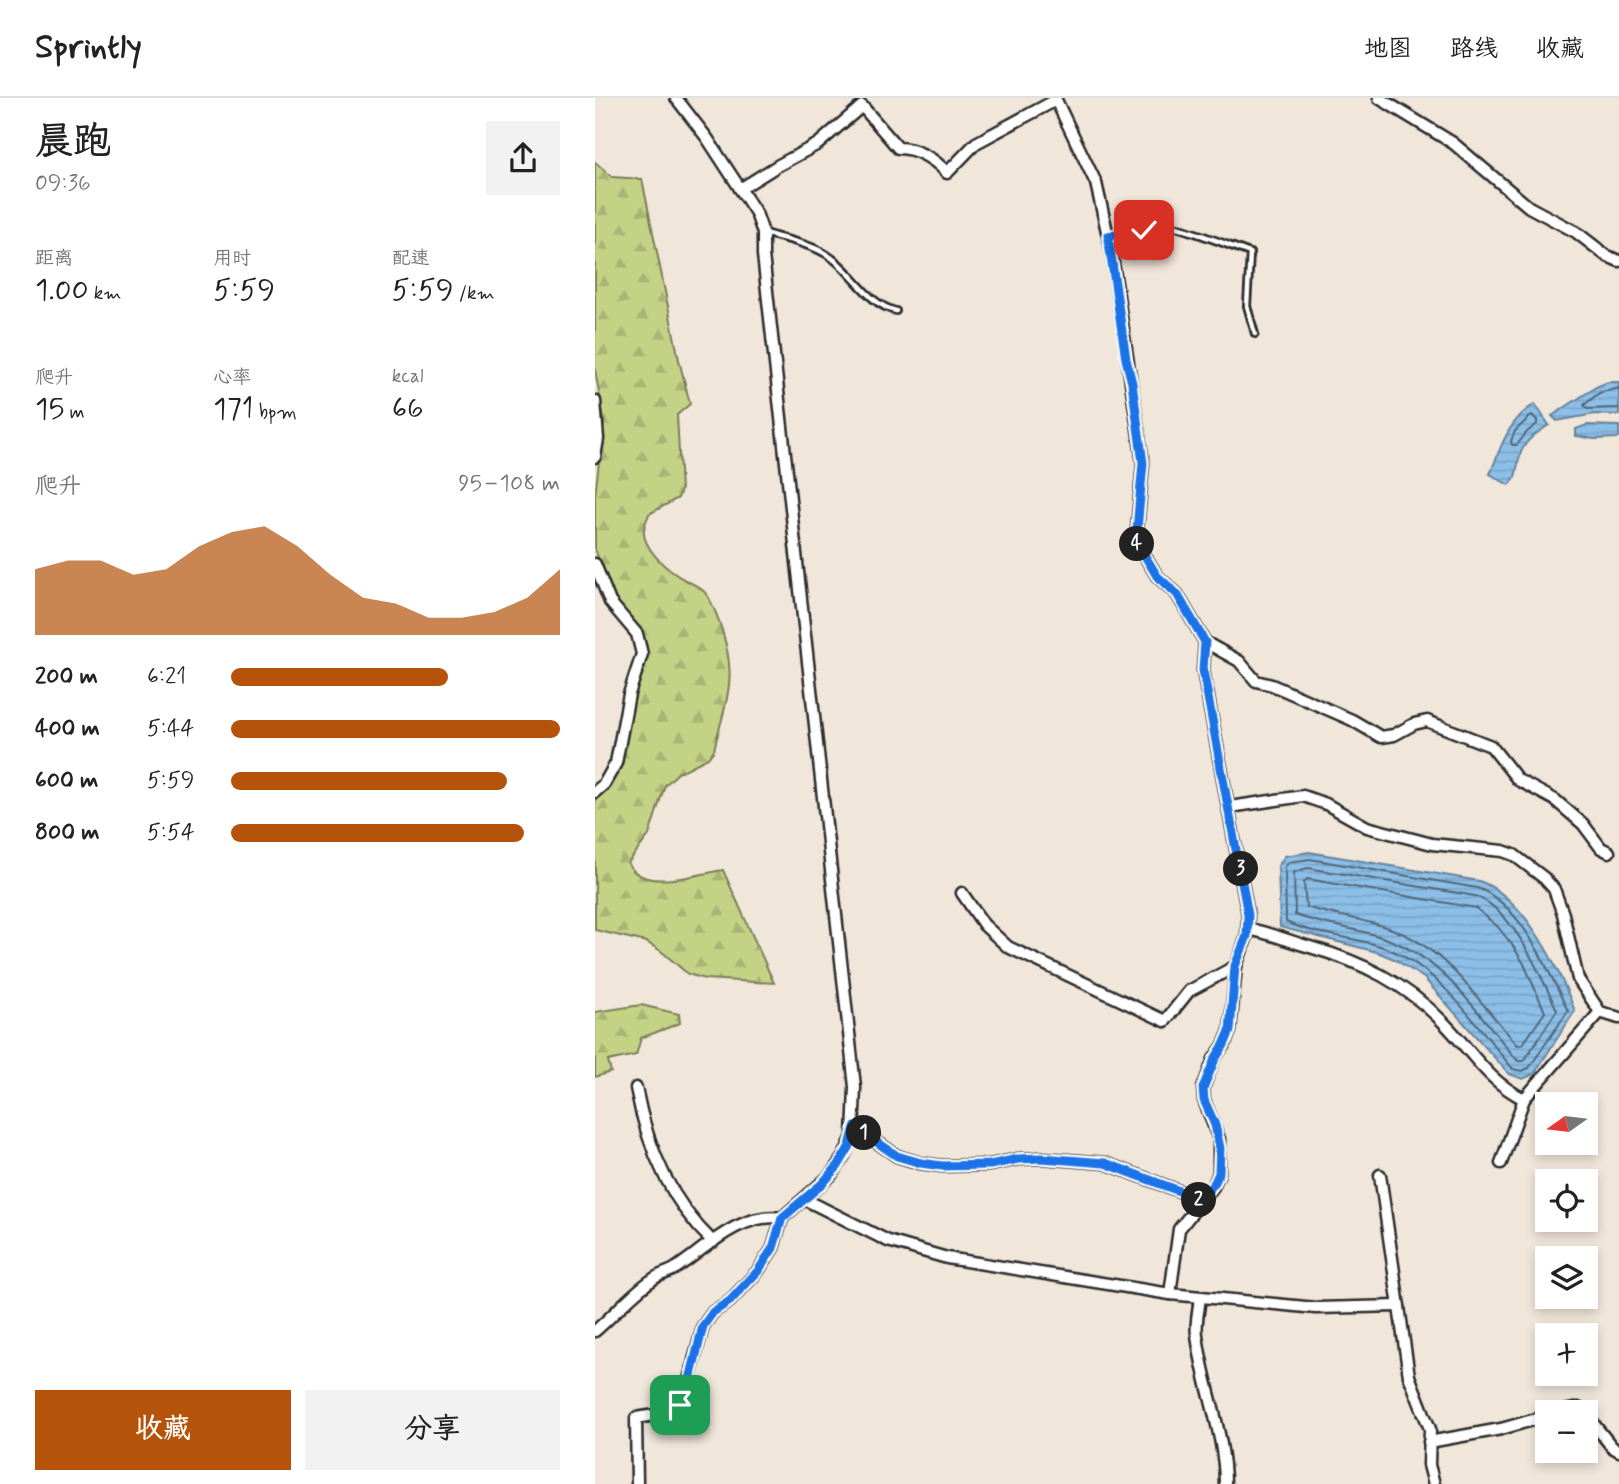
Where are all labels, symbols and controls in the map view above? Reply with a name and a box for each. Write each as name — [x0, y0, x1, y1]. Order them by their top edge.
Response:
text: Sprintly — [35, 26, 142, 70]
text: 地图 — [1364, 34, 1412, 65]
text: 路线 — [1450, 34, 1498, 65]
text: 收藏 — [1536, 34, 1584, 65]
text: 晨跑 — [35, 118, 111, 167]
button: share — [486, 121, 560, 195]
text: 09:36 — [35, 169, 91, 199]
pin — [1114, 200, 1174, 260]
icon: check — [1125, 211, 1163, 249]
text: 距离 — [35, 246, 73, 271]
text: 用时 — [213, 246, 251, 271]
text: 配速 — [392, 246, 430, 271]
text: 1.00 — [35, 271, 89, 310]
text: 5:59 — [213, 271, 275, 310]
text: 5:59 — [392, 271, 454, 310]
text: km — [89, 281, 121, 306]
text: /km — [454, 281, 495, 306]
text: kcal — [392, 364, 424, 389]
text: 爬升 — [35, 365, 73, 390]
text: 心率 — [213, 365, 251, 390]
text: 66 — [392, 389, 424, 428]
text: 15 — [35, 390, 64, 429]
text: 171 — [213, 390, 254, 429]
text: m — [64, 400, 85, 425]
text: bpm — [254, 400, 297, 425]
text: 95–108 m — [458, 469, 560, 499]
text: 爬升 — [35, 472, 81, 502]
pin: 4 — [1119, 526, 1155, 562]
text: 4 — [1131, 531, 1142, 556]
text: 200 m — [35, 662, 98, 692]
text: 6:21 — [147, 662, 186, 692]
text: 400 m — [35, 714, 100, 744]
text: 5:44 — [147, 714, 194, 744]
text: 600 m — [35, 766, 98, 796]
text: 5:59 — [147, 766, 194, 796]
text: 800 m — [35, 818, 99, 848]
text: 5:54 — [147, 818, 195, 848]
pin: 3 — [1223, 852, 1259, 886]
text: 3 — [1236, 856, 1245, 881]
north arrow — [1535, 1092, 1598, 1155]
map controls — [1535, 1092, 1598, 1463]
pin: 1 — [847, 1116, 881, 1150]
text: 1 — [859, 1120, 868, 1145]
button: locate — [1535, 1169, 1598, 1232]
pin: 2 — [1181, 1182, 1217, 1218]
text: 2 — [1194, 1187, 1203, 1212]
button: layers — [1535, 1246, 1598, 1309]
button: + — [1535, 1323, 1598, 1386]
pin — [650, 1375, 710, 1435]
icon: arrive — [661, 1386, 699, 1424]
button: 收藏 — [35, 1390, 291, 1470]
button: 分享 — [305, 1390, 560, 1470]
button: − — [1535, 1400, 1598, 1463]

